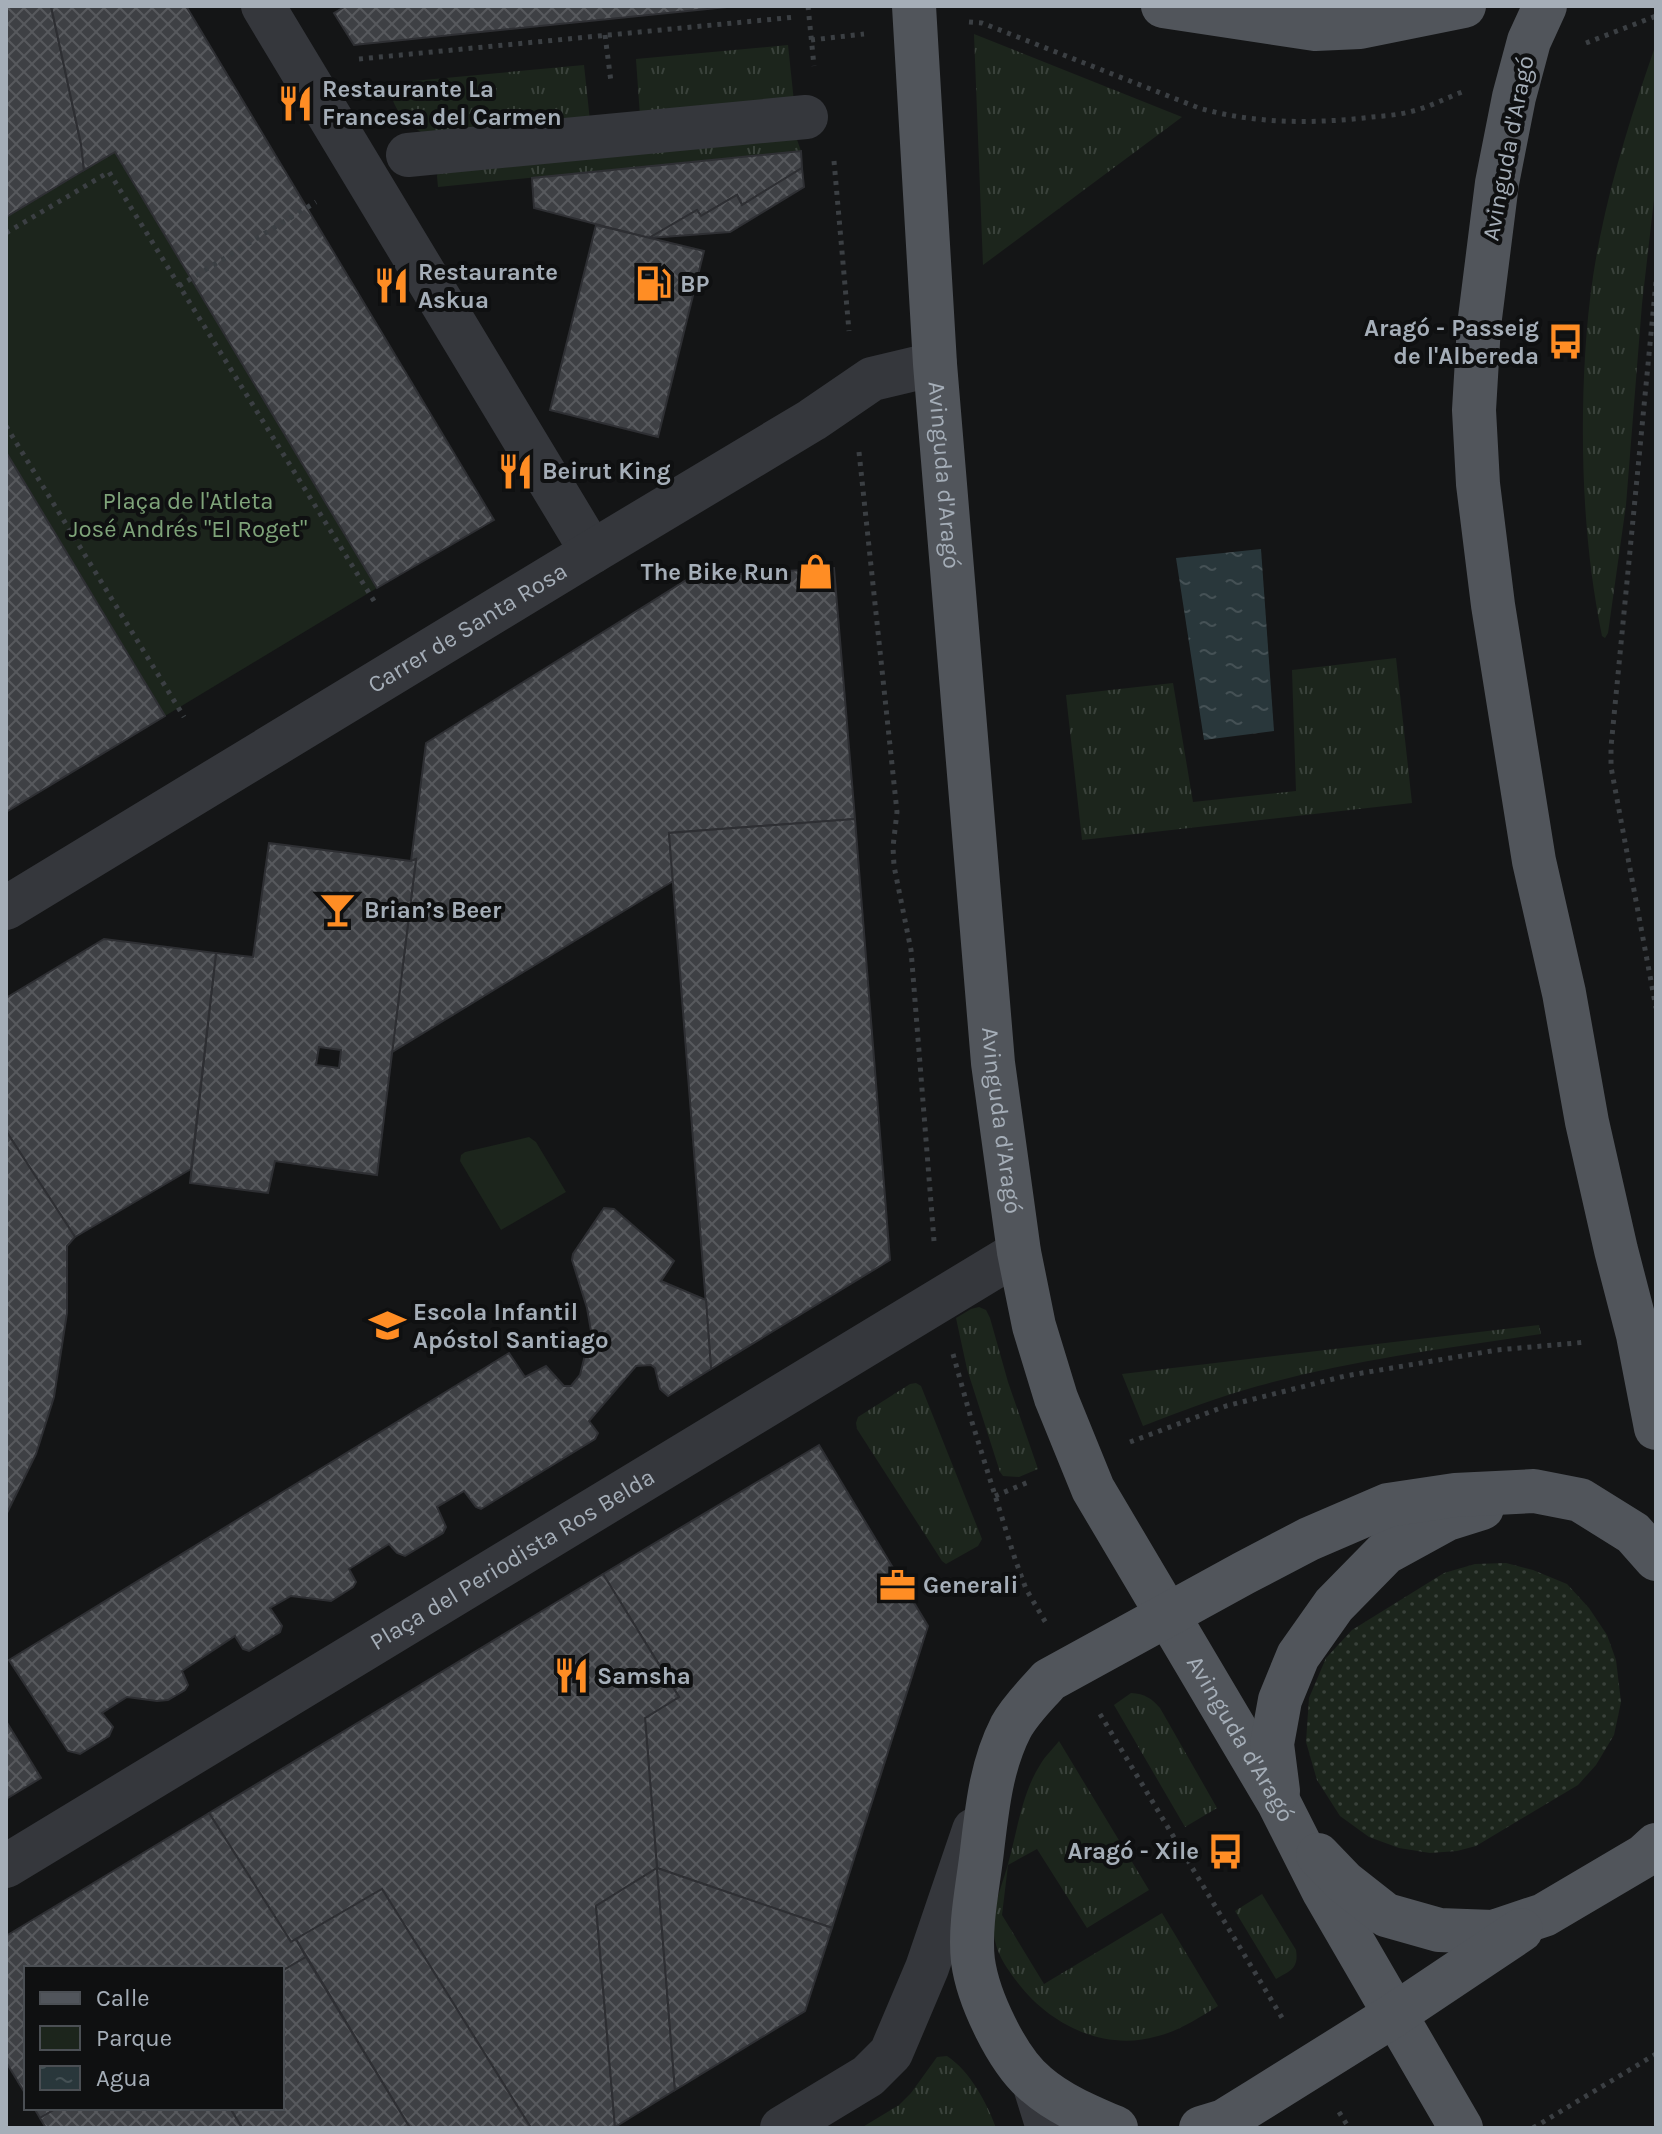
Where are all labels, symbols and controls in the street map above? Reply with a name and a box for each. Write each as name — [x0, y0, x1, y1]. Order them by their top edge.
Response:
street label: Avinguda d'Aragó — [1476, 53, 1540, 243]
place label: Restaurante La Francesa del Carmen — [322, 75, 562, 131]
restaurant icon: Restaurante La Francesa del Carmen — [277, 84, 315, 122]
place label: Restaurante Askua — [418, 258, 558, 314]
fuel station icon: BP — [635, 265, 673, 303]
restaurant icon: Restaurante Askua — [373, 267, 411, 305]
place label: BP — [680, 270, 710, 298]
place label: Aragó - Passeig de l'Albereda — [1364, 314, 1539, 370]
bus stop icon: Aragó - Passeig de l'Albereda — [1546, 323, 1584, 361]
street label: Avinguda d'Aragó — [922, 380, 966, 570]
restaurant icon: Beirut King — [497, 452, 535, 490]
place label: Beirut King — [542, 457, 671, 485]
park label: Plaça de l'Atleta José Andrés "El Roget" — [69, 487, 307, 543]
shop icon: The Bike Run — [796, 553, 834, 591]
street label: Carrer de Santa Rosa — [363, 556, 572, 699]
place label: The Bike Run — [641, 558, 789, 586]
bar icon: Brian’s Beer — [319, 891, 357, 929]
place label: Brian’s Beer — [364, 896, 502, 924]
street label: Avinguda d'Aragó — [976, 1026, 1028, 1216]
place label: Escola Infantil Apóstol Santiago — [413, 1298, 609, 1354]
school or university icon: Escola Infantil Apóstol Santiago — [368, 1307, 406, 1345]
street label: Plaça del Periodista Ros Belda — [365, 1462, 660, 1656]
office icon: Generali — [878, 1566, 916, 1604]
place label: Generali — [923, 1571, 1018, 1599]
street label: Avinguda d'Aragó — [1181, 1651, 1300, 1827]
restaurant icon: Samsha — [552, 1657, 590, 1695]
place label: Samsha — [597, 1662, 691, 1690]
bus stop icon: Aragó - Xile — [1206, 1832, 1244, 1870]
place label: Aragó - Xile — [1068, 1837, 1199, 1865]
legend — [24, 1966, 284, 2110]
text: Calle — [96, 1984, 150, 2012]
text: Parque — [96, 2024, 172, 2052]
text: Agua — [96, 2064, 151, 2092]

